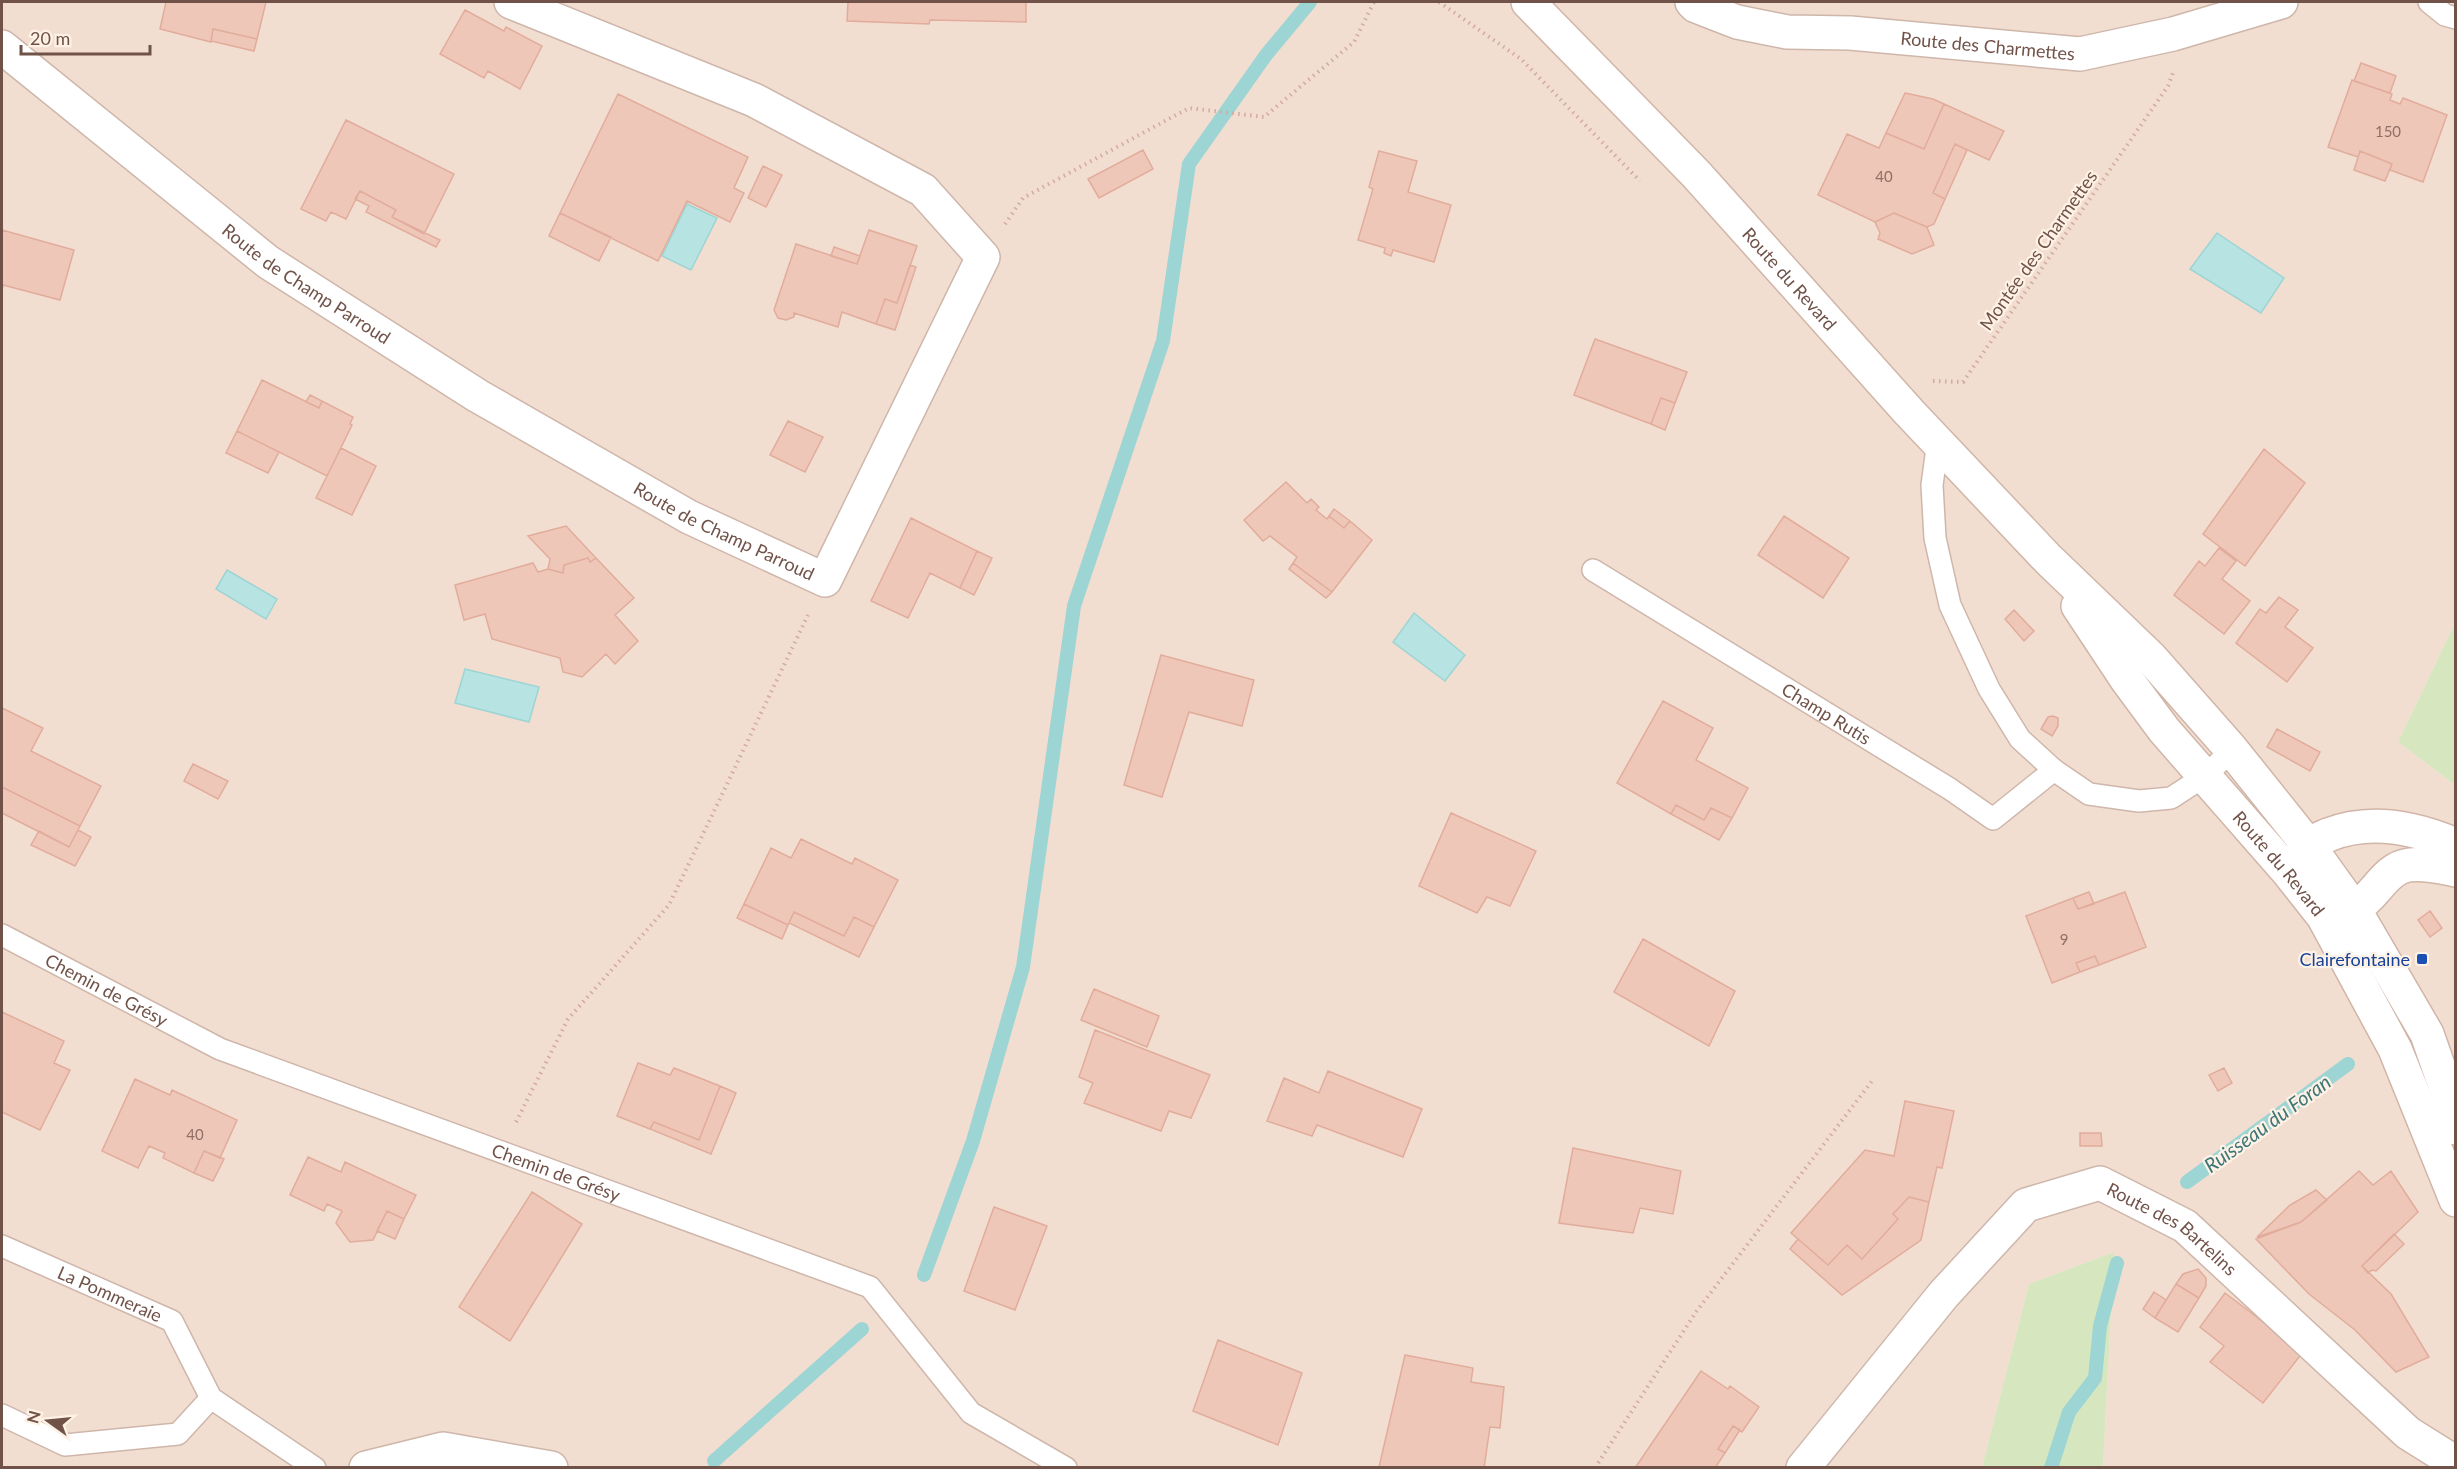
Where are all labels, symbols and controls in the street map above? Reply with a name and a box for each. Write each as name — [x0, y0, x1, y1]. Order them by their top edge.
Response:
scale bar — [21, 18, 150, 56]
text: 20 m — [30, 27, 70, 49]
street label: Route des Charmettes — [1900, 27, 2076, 65]
house number: 150 — [2375, 122, 2401, 140]
street label: Montée des Charmettes — [1975, 166, 2102, 334]
house number: 40 — [1875, 167, 1893, 185]
street label: Route de Champ Parroud — [218, 219, 395, 348]
street label: Route du Revard — [1738, 223, 1841, 335]
street label: Route de Champ Parroud — [630, 477, 818, 585]
street label: Champ Rutis — [1778, 678, 1875, 749]
street label: Route du Revard — [2229, 806, 2330, 920]
house number: 9 — [2060, 930, 2068, 948]
place label: Clairefontaine — [2299, 948, 2410, 970]
street label: Chemin de Grésy — [42, 949, 172, 1031]
marker: Clairefontaine — [2415, 952, 2429, 966]
water label: Ruisseau du Foran — [2199, 1069, 2335, 1177]
house number: 40 — [186, 1125, 204, 1143]
street label: Chemin de Grésy — [489, 1139, 624, 1206]
street label: Route des Bartelins — [2103, 1177, 2242, 1280]
street label: La Pommeraie — [54, 1261, 166, 1326]
north arrow — [18, 1391, 78, 1451]
text: N — [22, 1409, 44, 1425]

